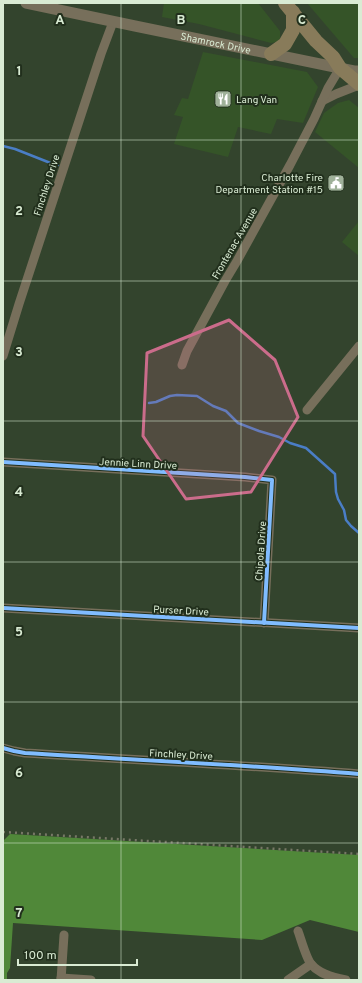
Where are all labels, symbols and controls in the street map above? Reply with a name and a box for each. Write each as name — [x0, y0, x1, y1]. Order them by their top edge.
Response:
text: A — [55, 13, 65, 29]
text: B — [177, 13, 186, 29]
text: C — [298, 13, 306, 29]
street label: Shamrock Drive — [179, 31, 252, 58]
text: 1 — [16, 64, 22, 80]
restaurant icon: Lang Van — [213, 89, 233, 109]
place label: Lang Van — [236, 94, 277, 107]
street label: Finchley Drive — [31, 153, 63, 218]
place label: Charlotte Fire Department Station #15 — [215, 172, 323, 197]
public building icon: Charlotte Fire Department Station #15 — [326, 173, 346, 193]
text: 2 — [15, 204, 23, 220]
street label: Frontenac Avenue — [210, 206, 261, 282]
text: 3 — [15, 345, 23, 361]
street label: Jennie Linn Drive — [99, 456, 177, 473]
text: 4 — [15, 485, 23, 501]
street label: Chipola Drive — [253, 521, 270, 581]
street label: Purser Drive — [153, 604, 209, 619]
text: 5 — [15, 625, 23, 641]
street label: Finchley Drive — [149, 747, 213, 764]
text: 6 — [15, 766, 23, 782]
text: 7 — [16, 906, 23, 922]
scale bar — [18, 941, 137, 967]
text: 100 m — [24, 948, 57, 964]

